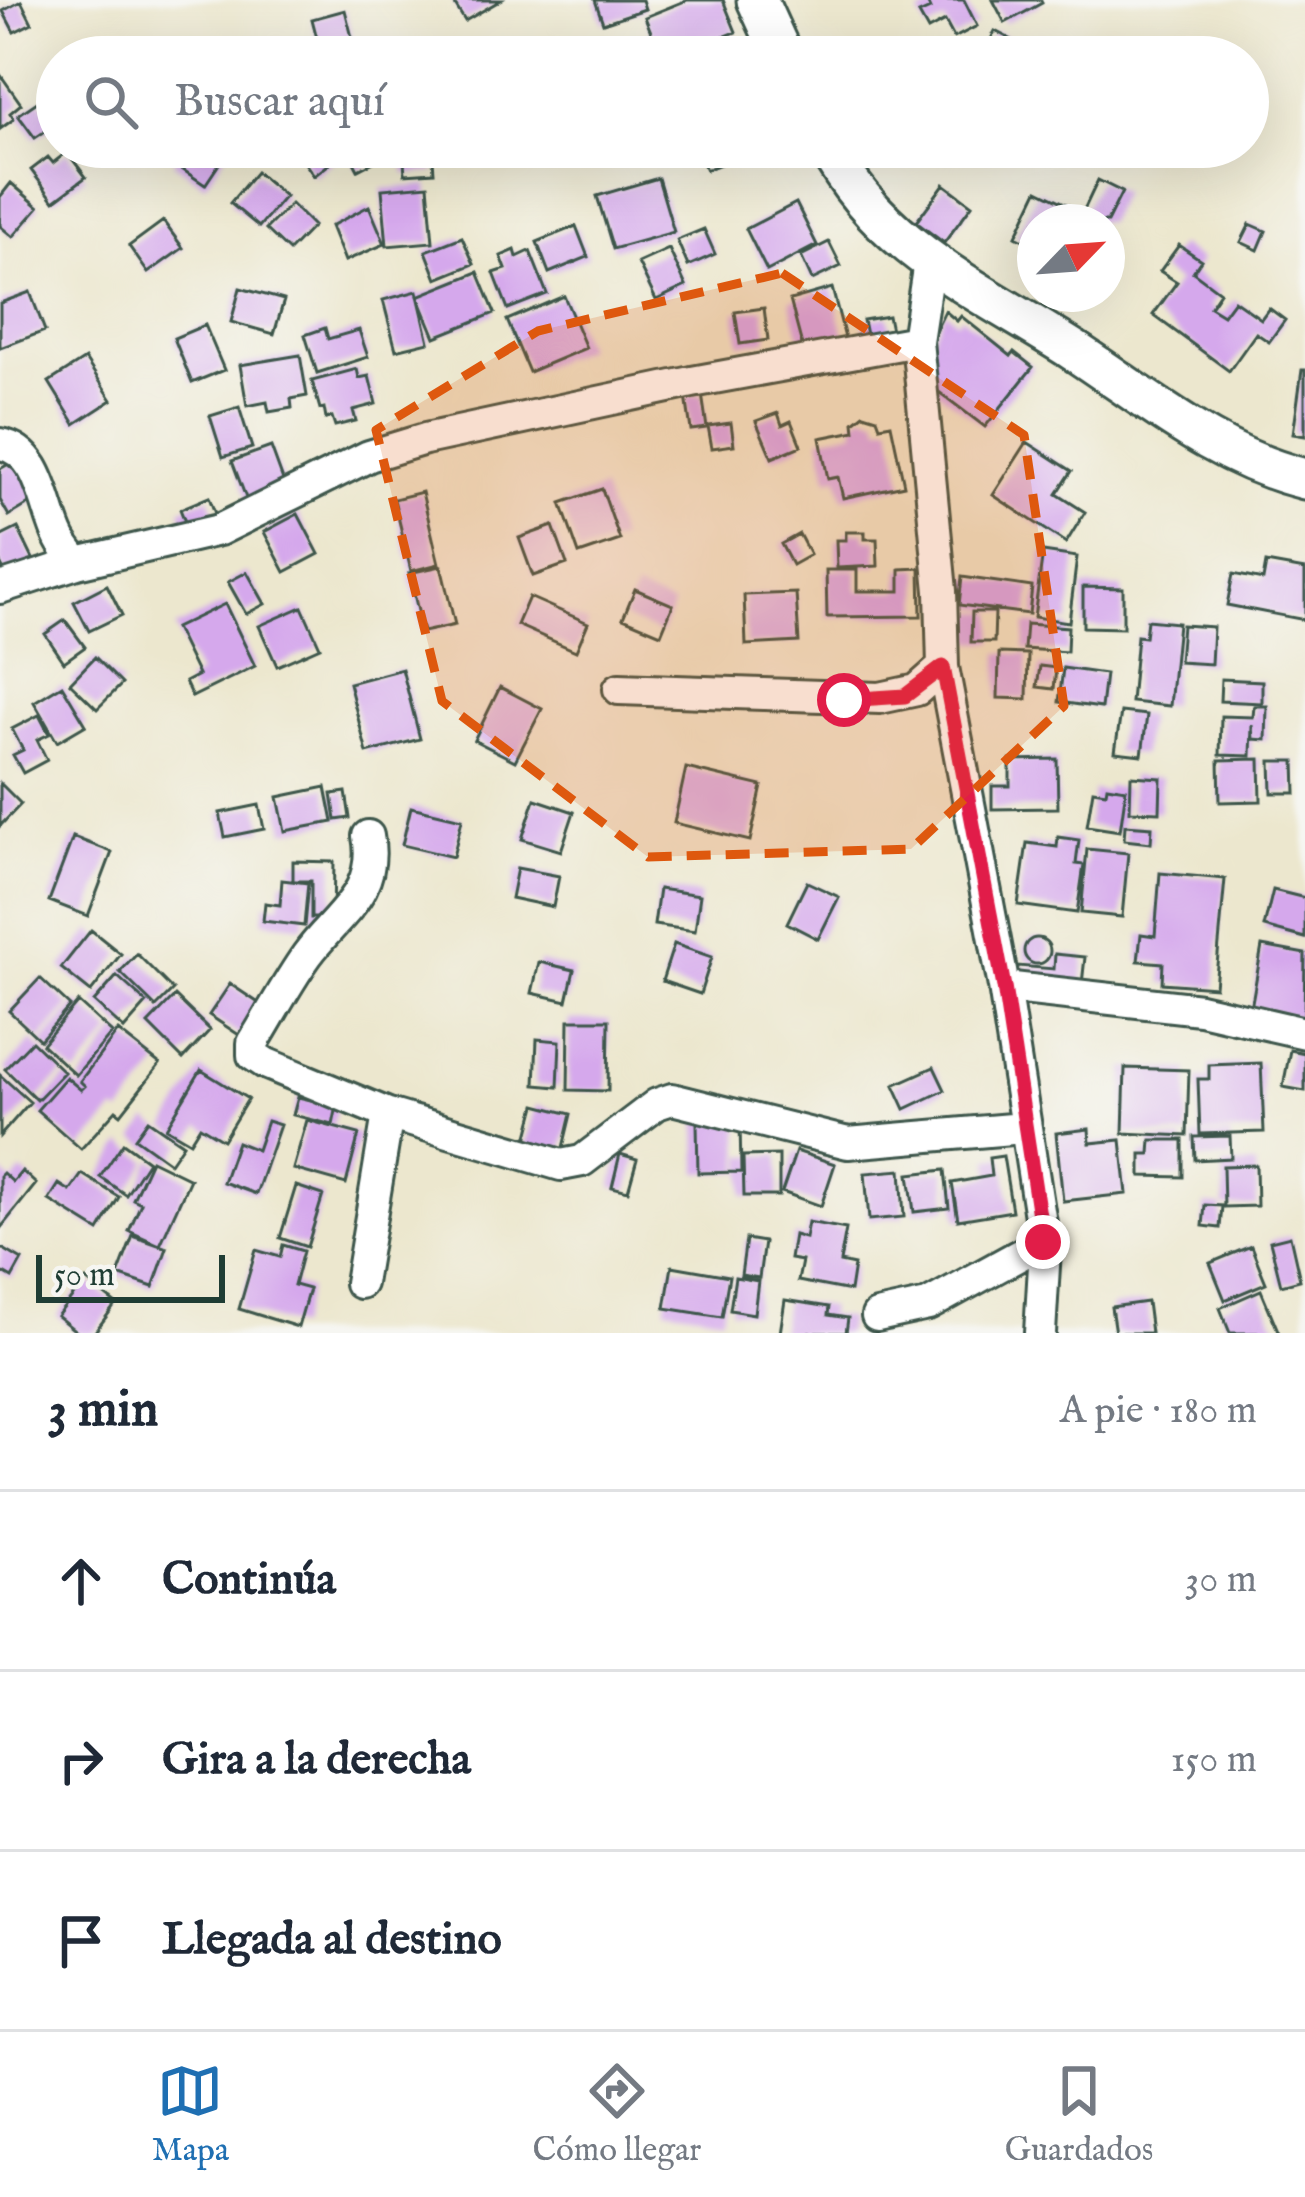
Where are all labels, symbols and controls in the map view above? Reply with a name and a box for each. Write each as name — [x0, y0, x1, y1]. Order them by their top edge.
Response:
search box — [36, 36, 1269, 168]
icon: search — [78, 69, 144, 135]
text: Buscar aquí — [174, 74, 385, 131]
north arrow — [1017, 204, 1125, 312]
route start — [817, 673, 871, 727]
route end — [1016, 1215, 1070, 1269]
scale bar — [36, 1249, 225, 1302]
text: 50 m — [54, 1255, 115, 1297]
text: 3 min — [48, 1379, 158, 1444]
text: A pie · 180 m — [1060, 1387, 1257, 1436]
icon: ahead — [48, 1548, 114, 1614]
text: Continúa — [162, 1552, 336, 1609]
text: 30 m — [1185, 1556, 1257, 1605]
icon: right — [48, 1728, 114, 1794]
text: Gira a la derecha — [162, 1732, 471, 1789]
text: 150 m — [1171, 1736, 1257, 1785]
icon: arrive — [48, 1908, 114, 1974]
text: Llegada al destino — [162, 1912, 502, 1969]
tab: Mapa — [152, 2058, 229, 2172]
tab: Cómo llegar — [532, 2058, 701, 2172]
tab: Guardados — [1005, 2058, 1153, 2172]

